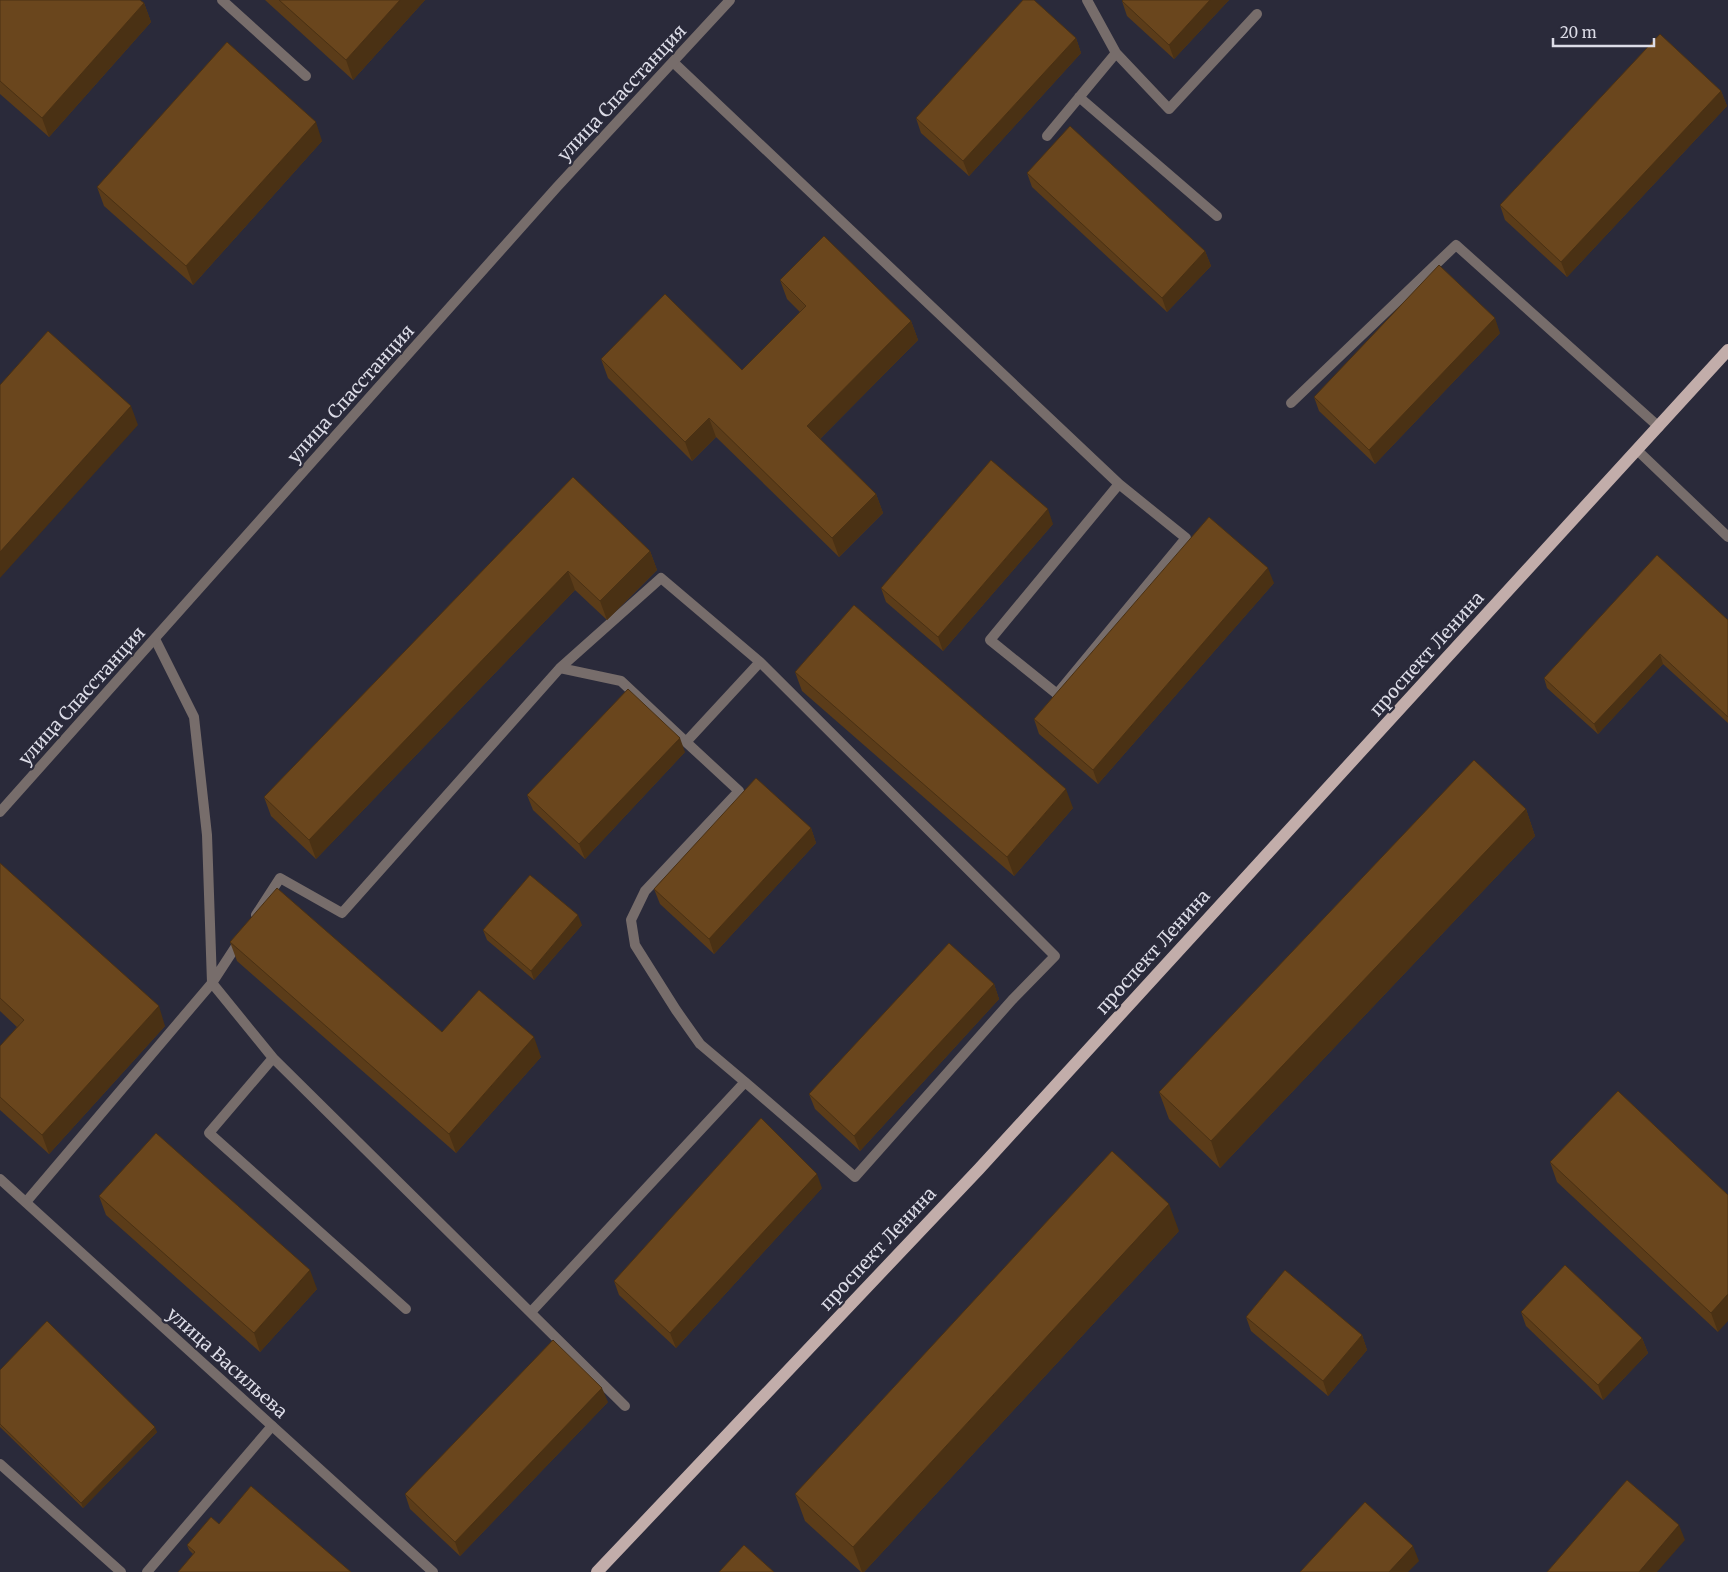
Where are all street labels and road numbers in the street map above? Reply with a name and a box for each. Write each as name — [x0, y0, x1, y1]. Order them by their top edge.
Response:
street label: улица Спасстанция — [552, 19, 691, 166]
street label: улица Спасстанция — [282, 319, 419, 468]
street label: проспект Ленина — [1365, 586, 1489, 721]
street label: улица Спасстанция — [13, 621, 150, 770]
street label: проспект Ленина — [1091, 884, 1215, 1019]
street label: проспект Ленина — [815, 1182, 941, 1315]
street label: улица Васильева — [162, 1302, 293, 1423]

